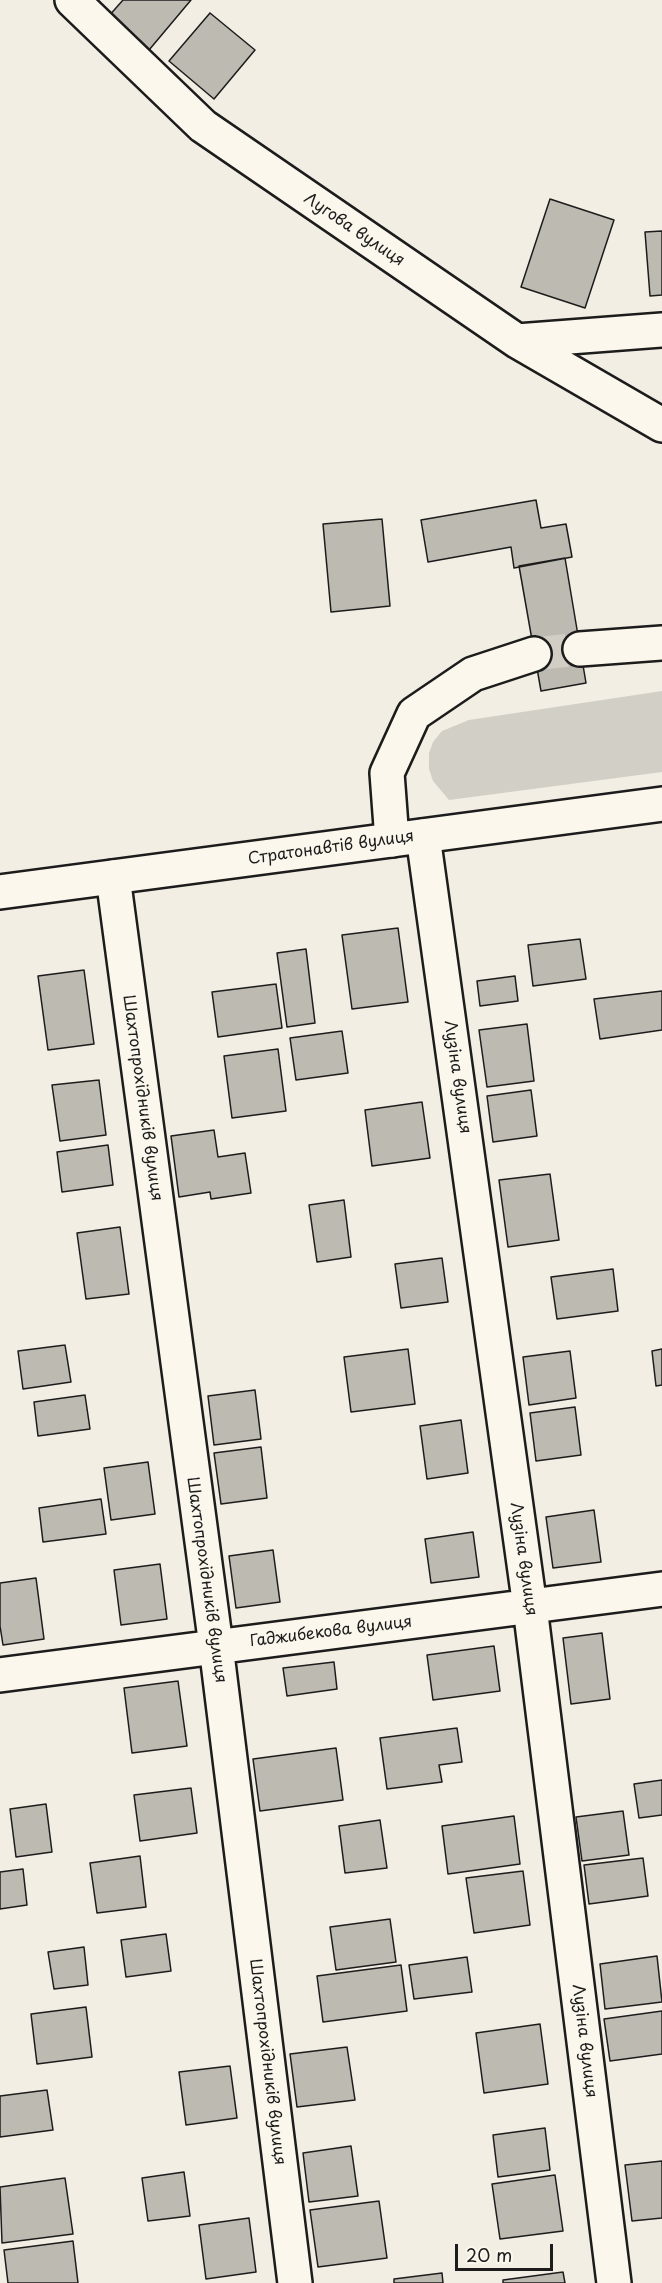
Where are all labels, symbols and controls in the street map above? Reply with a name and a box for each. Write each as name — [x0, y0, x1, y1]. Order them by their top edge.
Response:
street label: Лугова вулиця — [300, 189, 408, 271]
street label: Стратонавтів вулиця — [247, 827, 415, 869]
street label: Шахтопрохідників вулиця — [118, 994, 166, 1202]
street label: Лузіна вулиця — [440, 1019, 474, 1135]
street label: Шахтопрохідників вулиця — [182, 1476, 230, 1684]
street label: Лузіна вулиця — [506, 1501, 540, 1617]
street label: Гаджибекова вулиця — [249, 1613, 413, 1651]
street label: Шахтопрохідників вулиця — [245, 1958, 289, 2166]
street label: Лузіна вулиця — [568, 1983, 600, 2099]
scale bar — [458, 2232, 556, 2270]
text: 20 m — [466, 2241, 512, 2268]

